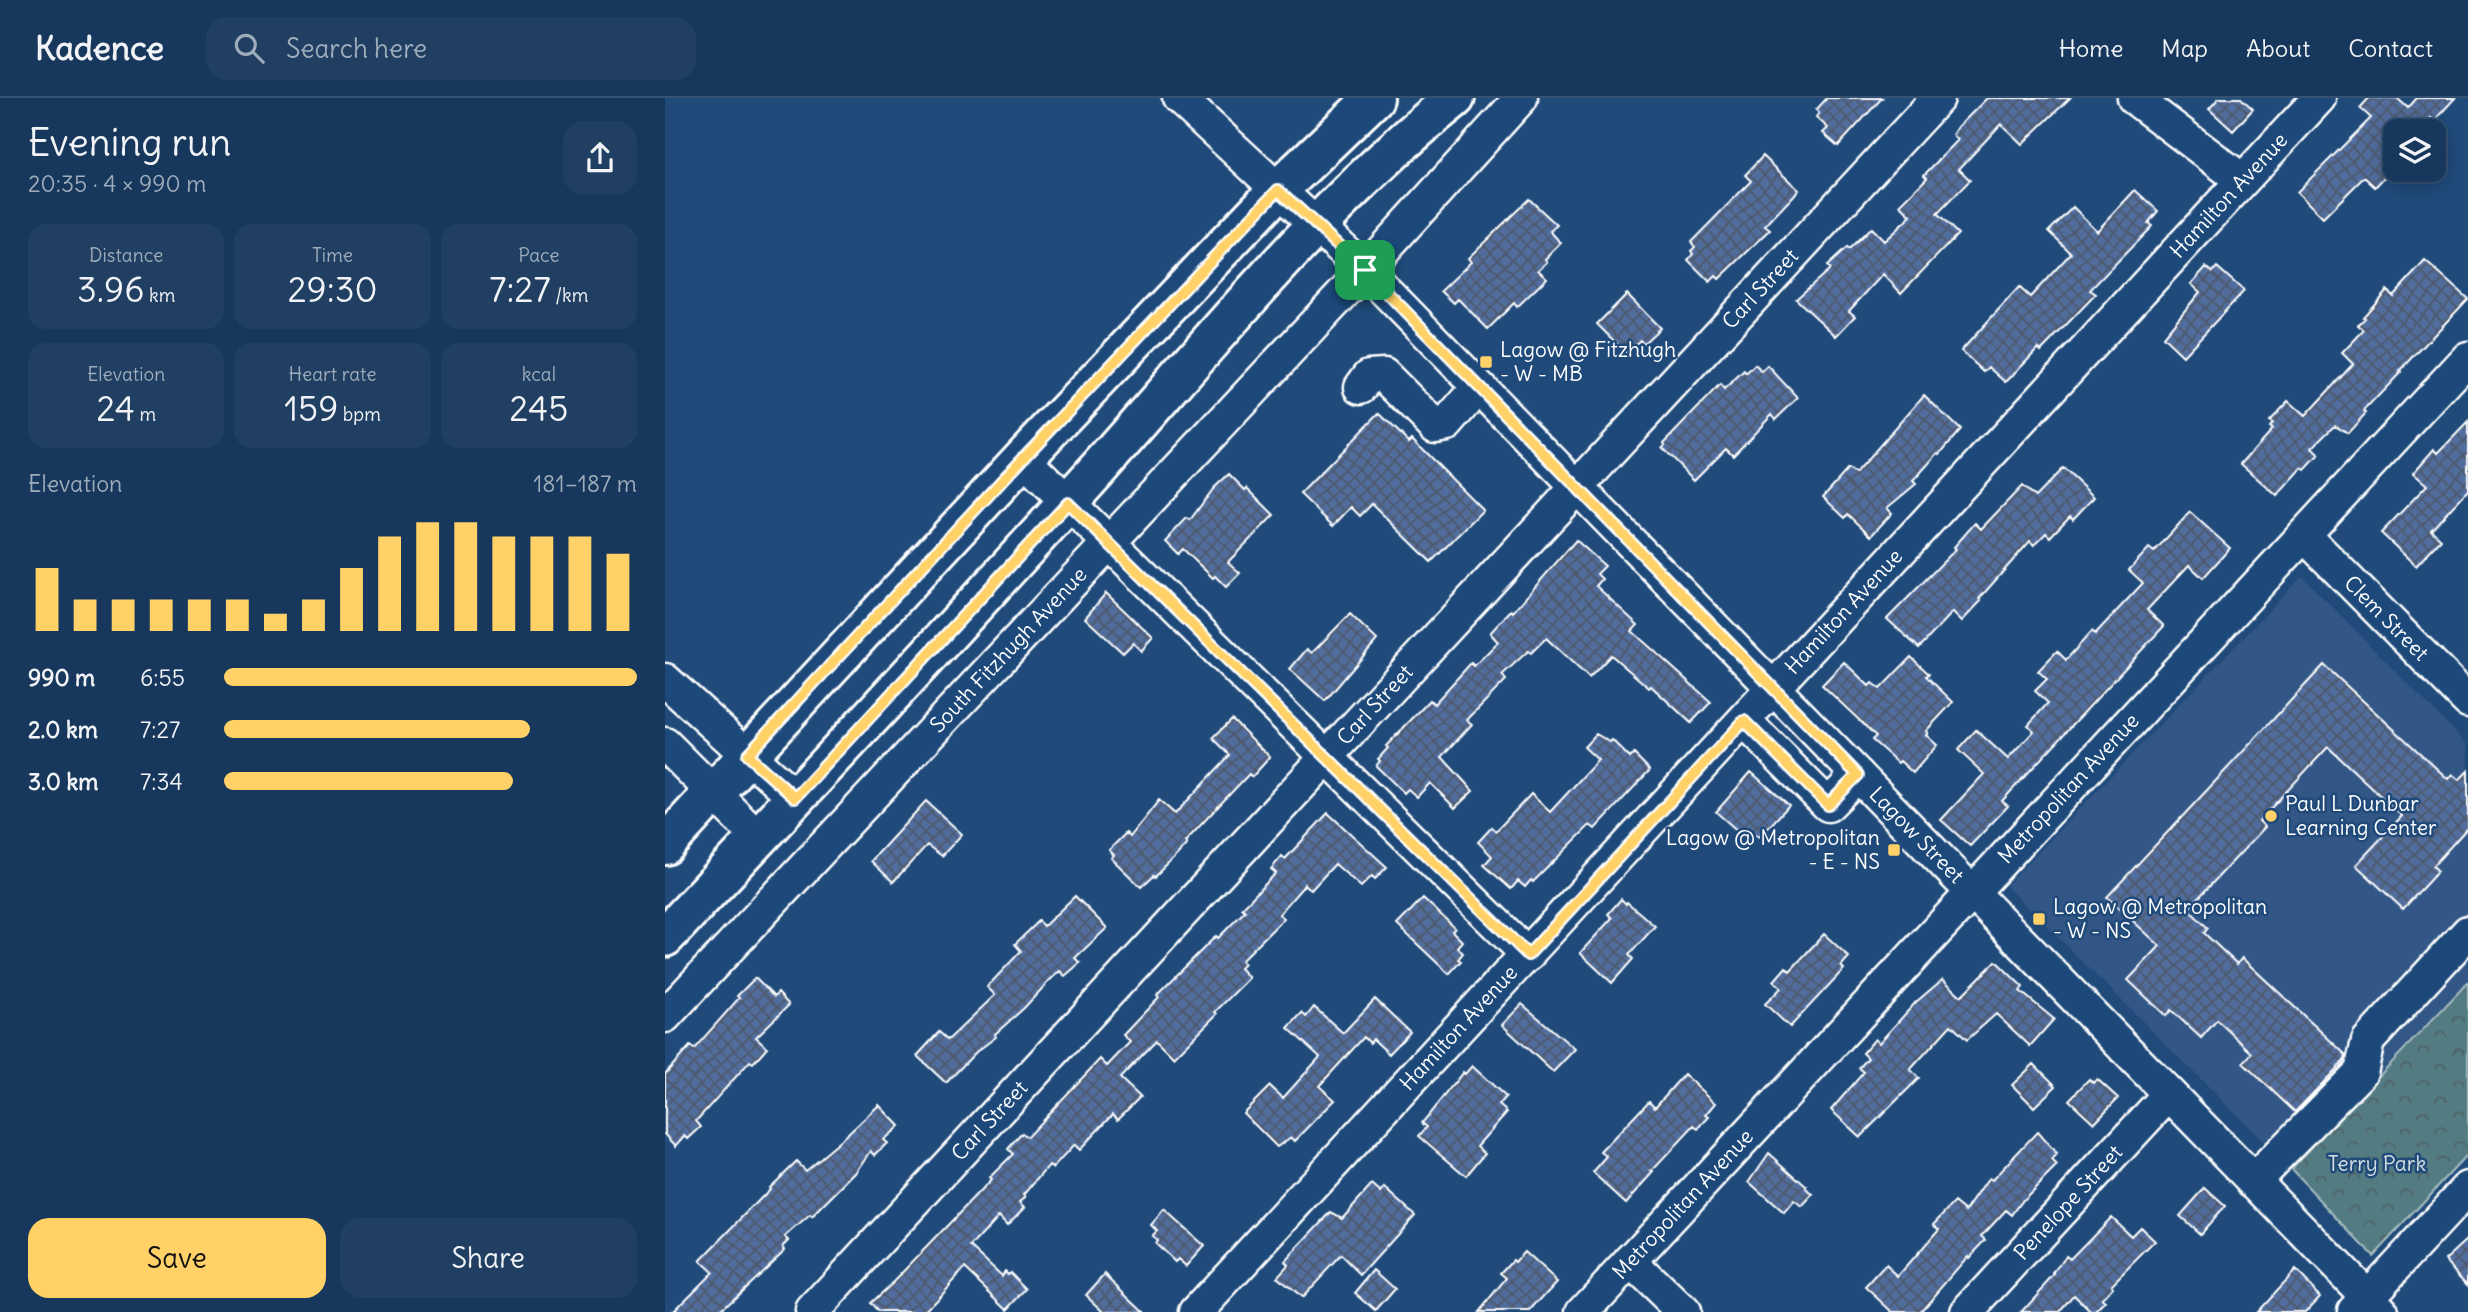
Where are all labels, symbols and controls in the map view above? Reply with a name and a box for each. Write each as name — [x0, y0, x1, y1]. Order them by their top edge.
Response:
search box — [206, 17, 696, 80]
text: Kadence — [35, 27, 164, 69]
icon: search — [230, 29, 268, 67]
text: Search here — [286, 32, 427, 65]
text: Home — [2059, 33, 2123, 63]
text: Map — [2161, 33, 2208, 63]
text: About — [2246, 33, 2310, 63]
text: Contact — [2348, 33, 2433, 63]
text: Evening run — [28, 119, 231, 166]
map controls — [2383, 119, 2446, 182]
button: layers — [2383, 119, 2446, 182]
button: share — [563, 121, 637, 195]
street label: Hamilton Avenue — [2164, 127, 2293, 264]
text: 20:35 · 4 × 990 m — [28, 169, 206, 198]
pin — [1335, 240, 1395, 300]
text: Distance — [89, 243, 163, 267]
text: Time — [312, 243, 353, 267]
text: Pace — [518, 243, 559, 267]
street label: Carl Street — [1716, 243, 1804, 335]
icon: arrive — [1346, 251, 1384, 289]
text: 3.96 — [77, 267, 144, 311]
text: 29:30 — [287, 267, 378, 311]
text: 7:27 — [489, 267, 551, 311]
text: km — [144, 283, 175, 307]
text: /km — [551, 283, 588, 307]
place label: Lagow @ Fitzhugh - W - MB — [1500, 336, 1676, 387]
marker: Lagow @ Fitzhugh - W - MB — [1478, 354, 1494, 370]
text: Elevation — [87, 362, 165, 386]
text: Heart rate — [288, 362, 377, 386]
text: kcal — [522, 362, 556, 386]
text: 24 — [96, 386, 135, 430]
text: 159 — [284, 386, 338, 430]
text: 245 — [509, 386, 568, 430]
text: m — [135, 402, 156, 426]
text: bpm — [338, 402, 381, 426]
text: Elevation — [28, 469, 122, 498]
text: 181–187 m — [533, 469, 637, 498]
street label: Hamilton Avenue — [1779, 543, 1908, 680]
street label: South Fitzhugh Avenue — [924, 561, 1092, 738]
street label: Clem Street — [2339, 569, 2435, 666]
street label: Carl Street — [1331, 659, 1419, 750]
text: 990 m — [28, 663, 95, 692]
text: 6:55 — [140, 663, 185, 692]
street label: Metropolitan Avenue — [1992, 707, 2145, 869]
text: 2.0 km — [28, 715, 98, 744]
text: 7:27 — [140, 715, 180, 744]
text: 3.0 km — [28, 767, 98, 796]
text: 7:34 — [140, 767, 183, 796]
street label: Lagow Street — [1864, 781, 1970, 889]
place label: Paul L Dunbar Learning Center — [2285, 790, 2437, 841]
marker: Paul L Dunbar Learning Center — [2263, 808, 2279, 824]
place label: Lagow @ Metropolitan - E - NS — [1666, 824, 1880, 875]
marker: Lagow @ Metropolitan - E - NS — [1886, 842, 1902, 858]
place label: Lagow @ Metropolitan - W - NS — [2053, 893, 2267, 944]
marker: Lagow @ Metropolitan - W - NS — [2031, 911, 2047, 927]
street label: Hamilton Avenue — [1394, 959, 1523, 1096]
street label: Carl Street — [945, 1075, 1033, 1166]
street label: Metropolitan Avenue — [1606, 1123, 1759, 1285]
street label: Penelope Street — [2008, 1139, 2128, 1266]
park label: Terry Park — [2328, 1150, 2426, 1177]
button: Save — [28, 1218, 326, 1298]
button: Share — [340, 1218, 637, 1298]

